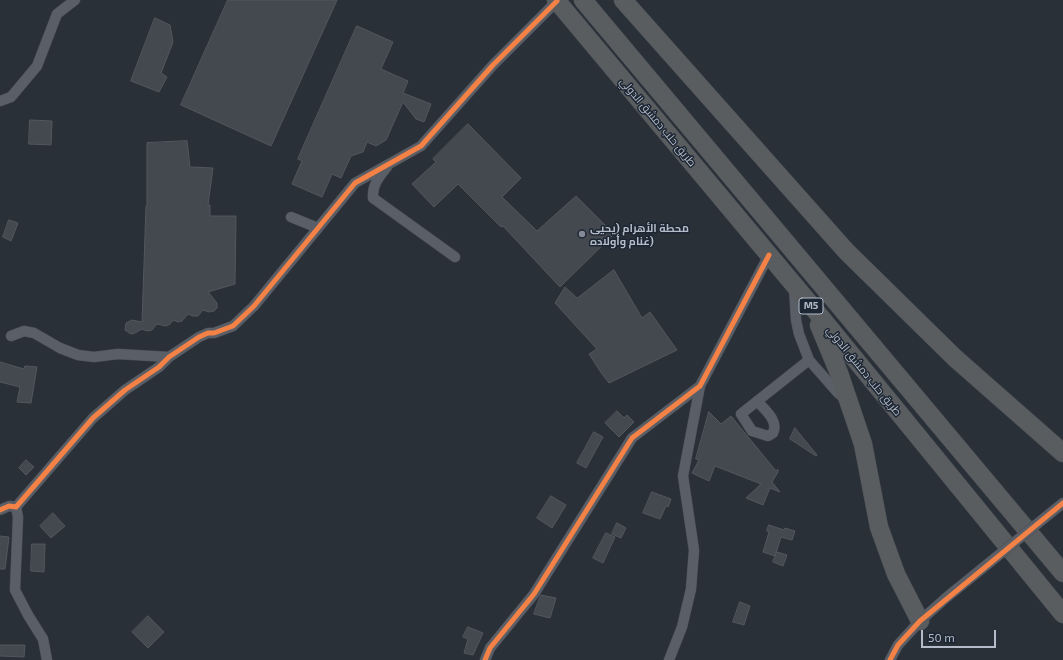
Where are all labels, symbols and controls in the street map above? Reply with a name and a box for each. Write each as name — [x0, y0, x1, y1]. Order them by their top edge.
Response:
street label: طريق حلب دمشق الدولي — [617, 75, 699, 169]
place label: محطة الأهرام (يحيى غنام وأولاده) — [590, 221, 689, 247]
marker: محطة الأهرام (يحيى غنام وأولاده) — [577, 229, 587, 239]
road number: M5 — [799, 298, 823, 314]
street label: طريق حلب دمشق الدولي — [824, 323, 904, 419]
scale bar — [923, 622, 998, 648]
text: 50 m — [928, 630, 955, 644]

